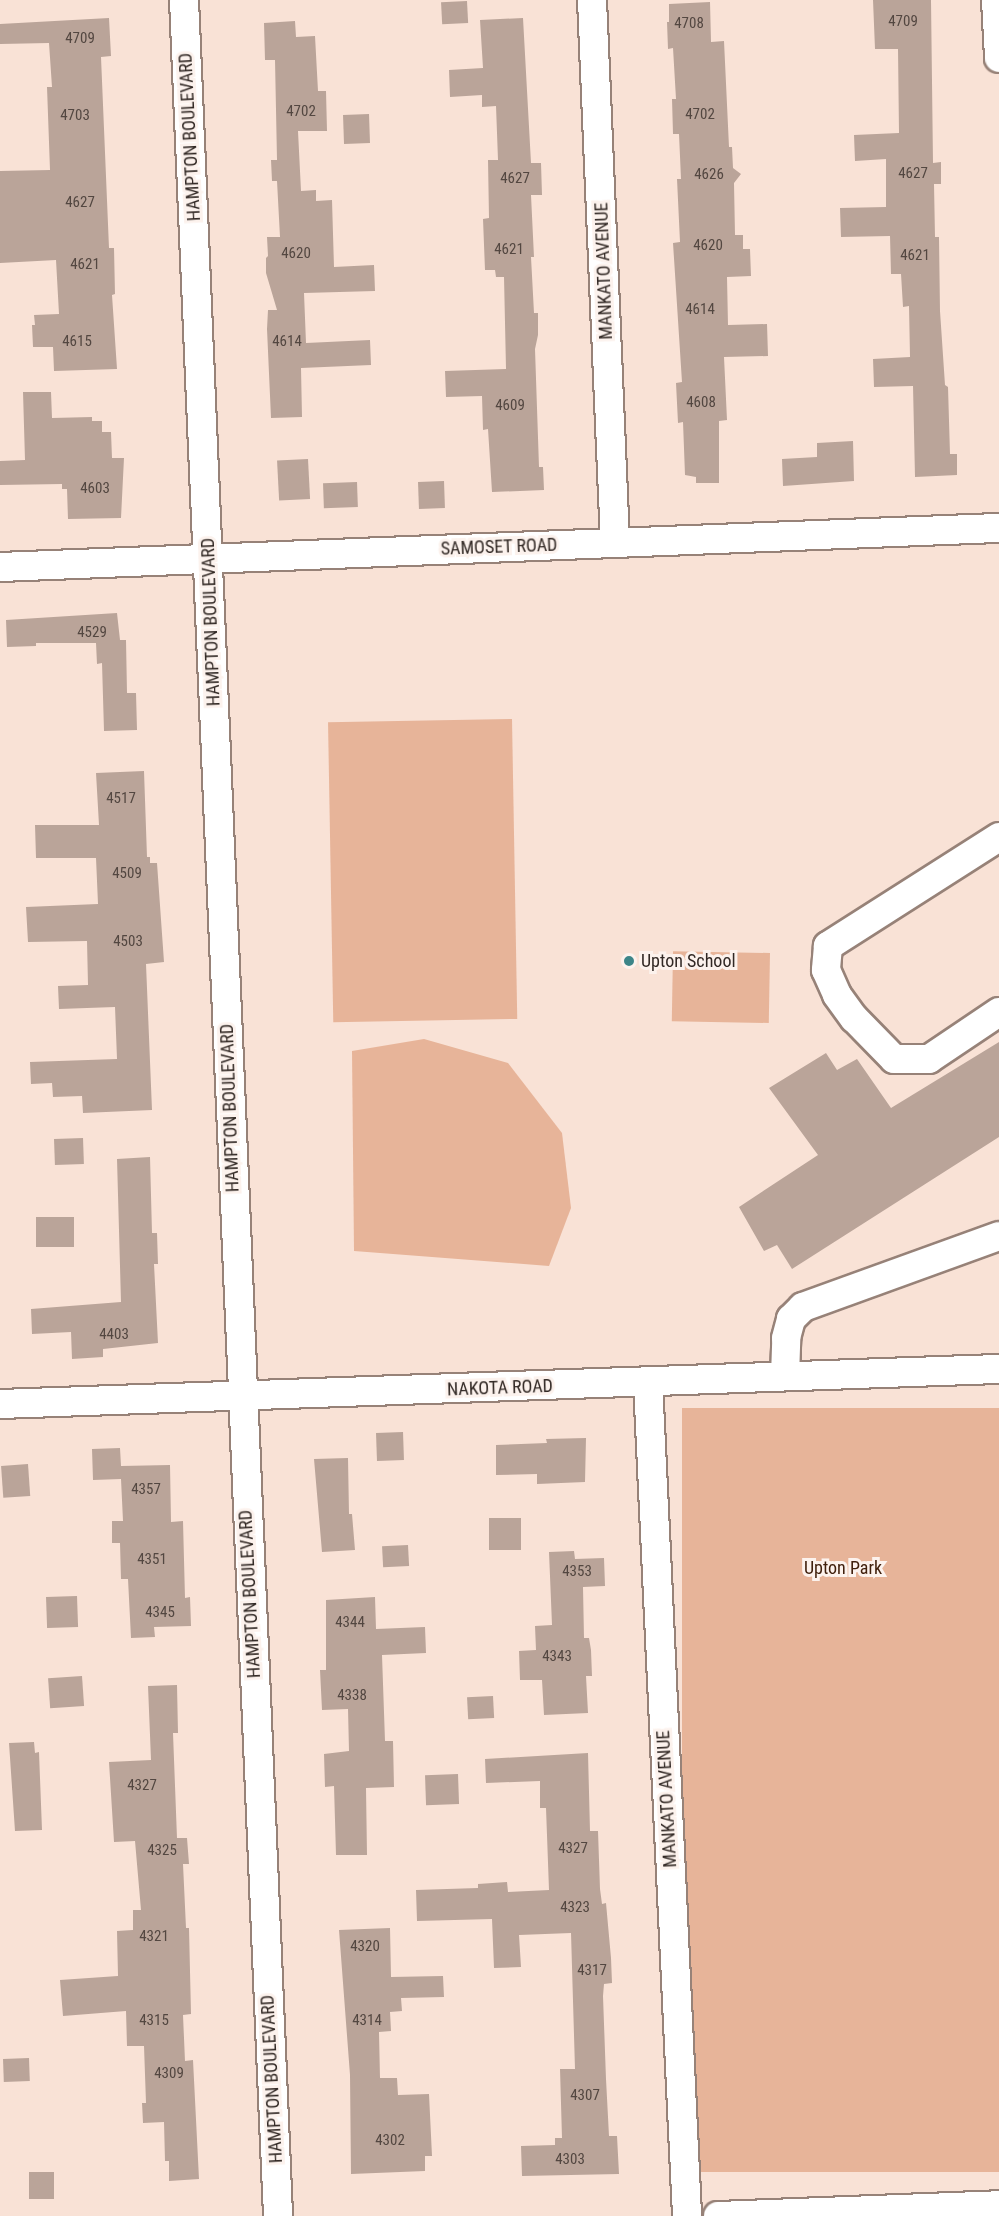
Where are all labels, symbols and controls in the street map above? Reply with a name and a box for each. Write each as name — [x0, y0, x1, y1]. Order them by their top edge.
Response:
house number: 4709 — [888, 13, 918, 31]
house number: 4708 — [674, 15, 704, 33]
house number: 4709 — [65, 30, 95, 48]
street label: HAMPTON BOULEVARD — [175, 52, 205, 222]
house number: 4702 — [286, 103, 316, 121]
house number: 4702 — [685, 106, 715, 124]
house number: 4703 — [60, 107, 90, 125]
house number: 4627 — [898, 165, 928, 183]
house number: 4626 — [694, 166, 724, 184]
house number: 4627 — [500, 170, 530, 188]
house number: 4627 — [65, 194, 95, 212]
street label: MANKATO AVENUE — [591, 202, 617, 340]
house number: 4620 — [693, 237, 723, 255]
house number: 4621 — [494, 241, 524, 259]
house number: 4620 — [281, 245, 311, 263]
house number: 4621 — [900, 247, 930, 265]
house number: 4621 — [70, 256, 100, 274]
house number: 4614 — [685, 301, 715, 319]
house number: 4615 — [62, 333, 92, 351]
house number: 4614 — [272, 333, 302, 351]
house number: 4608 — [686, 394, 716, 412]
house number: 4609 — [495, 397, 525, 415]
house number: 4603 — [80, 480, 110, 498]
street label: SAMOSET ROAD — [440, 534, 558, 560]
street label: HAMPTON BOULEVARD — [197, 537, 225, 707]
house number: 4529 — [77, 624, 107, 642]
house number: 4517 — [106, 790, 136, 808]
house number: 4509 — [112, 865, 142, 883]
house number: 4503 — [113, 933, 143, 951]
place label: Upton School — [641, 950, 736, 972]
marker: Upton School — [622, 954, 636, 968]
street label: HAMPTON BOULEVARD — [216, 1023, 244, 1193]
house number: 4403 — [99, 1326, 129, 1344]
street label: NAKOTA ROAD — [447, 1375, 553, 1401]
house number: 4357 — [131, 1481, 161, 1499]
street label: HAMPTON BOULEVARD — [235, 1509, 265, 1679]
house number: 4351 — [137, 1551, 167, 1569]
park label: Upton Park — [804, 1557, 882, 1579]
house number: 4353 — [562, 1563, 592, 1581]
house number: 4345 — [145, 1604, 175, 1622]
house number: 4344 — [335, 1614, 365, 1632]
house number: 4343 — [542, 1648, 572, 1666]
house number: 4338 — [337, 1687, 367, 1705]
street label: MANKATO AVENUE — [653, 1730, 681, 1868]
house number: 4327 — [127, 1777, 157, 1795]
house number: 4327 — [558, 1840, 588, 1858]
house number: 4325 — [147, 1842, 177, 1860]
house number: 4323 — [560, 1899, 590, 1917]
house number: 4321 — [139, 1928, 169, 1946]
house number: 4320 — [350, 1938, 380, 1956]
house number: 4317 — [577, 1962, 607, 1980]
street label: HAMPTON BOULEVARD — [257, 1994, 287, 2164]
house number: 4315 — [139, 2012, 169, 2030]
house number: 4314 — [352, 2012, 382, 2030]
house number: 4309 — [154, 2065, 184, 2083]
house number: 4307 — [570, 2087, 600, 2105]
house number: 4302 — [375, 2132, 405, 2150]
house number: 4303 — [555, 2151, 585, 2169]

